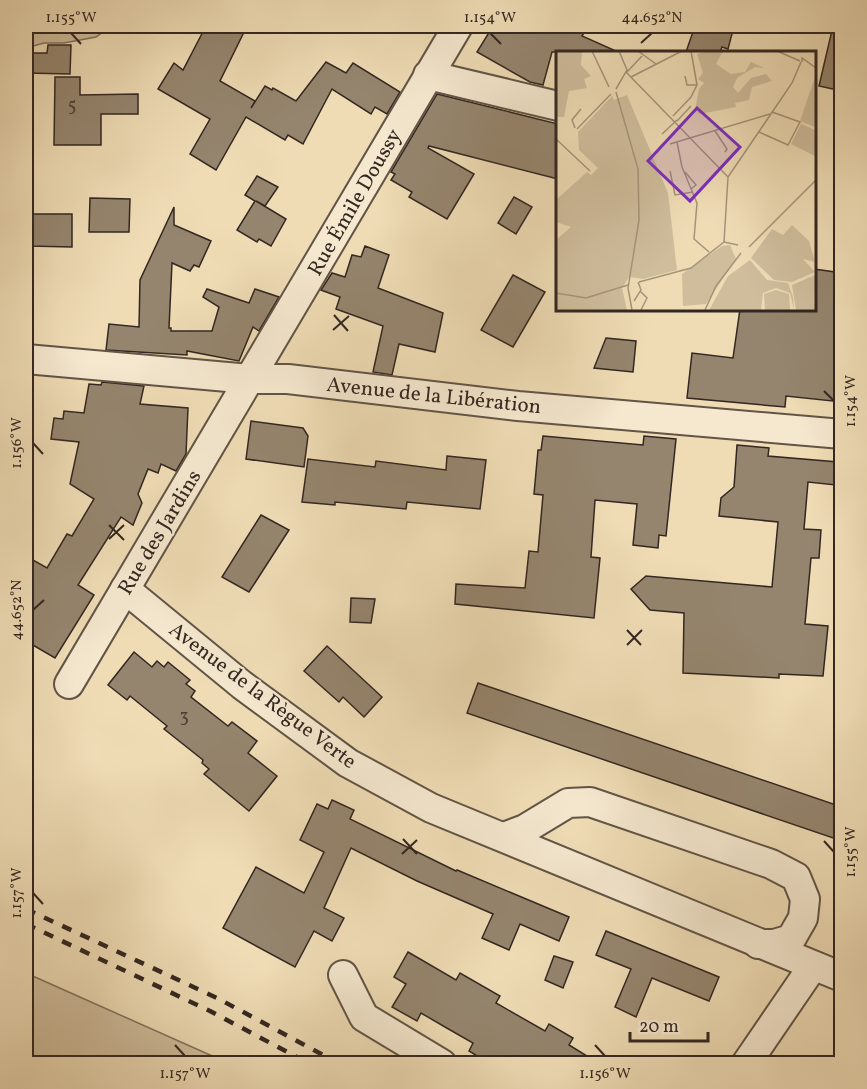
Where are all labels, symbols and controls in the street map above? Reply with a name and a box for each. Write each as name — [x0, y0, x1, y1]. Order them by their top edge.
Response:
text: 1.155°W — [45, 8, 97, 29]
text: 1.154°W — [464, 8, 516, 29]
text: 44.652°N — [622, 8, 682, 29]
inset map — [556, 51, 816, 310]
house number: 5 — [68, 94, 76, 119]
street label: Rue Émile Doussy — [301, 123, 410, 282]
street label: Avenue de la Libération — [325, 371, 543, 422]
text: 1.154°W — [841, 375, 862, 427]
text: 1.156°W — [7, 417, 28, 469]
street label: Rue des Jardins — [111, 465, 209, 601]
text: 44.652°N — [7, 580, 28, 640]
street label: Avenue de la Règue Verte — [162, 616, 362, 776]
house number: 3 — [179, 705, 189, 730]
text: 1.155°W — [841, 826, 862, 878]
text: 1.157°W — [7, 867, 28, 919]
scale bar — [630, 1005, 708, 1043]
text: 20 m — [639, 1015, 679, 1040]
text: 1.157°W — [159, 1064, 211, 1085]
text: 1.156°W — [579, 1064, 631, 1085]

